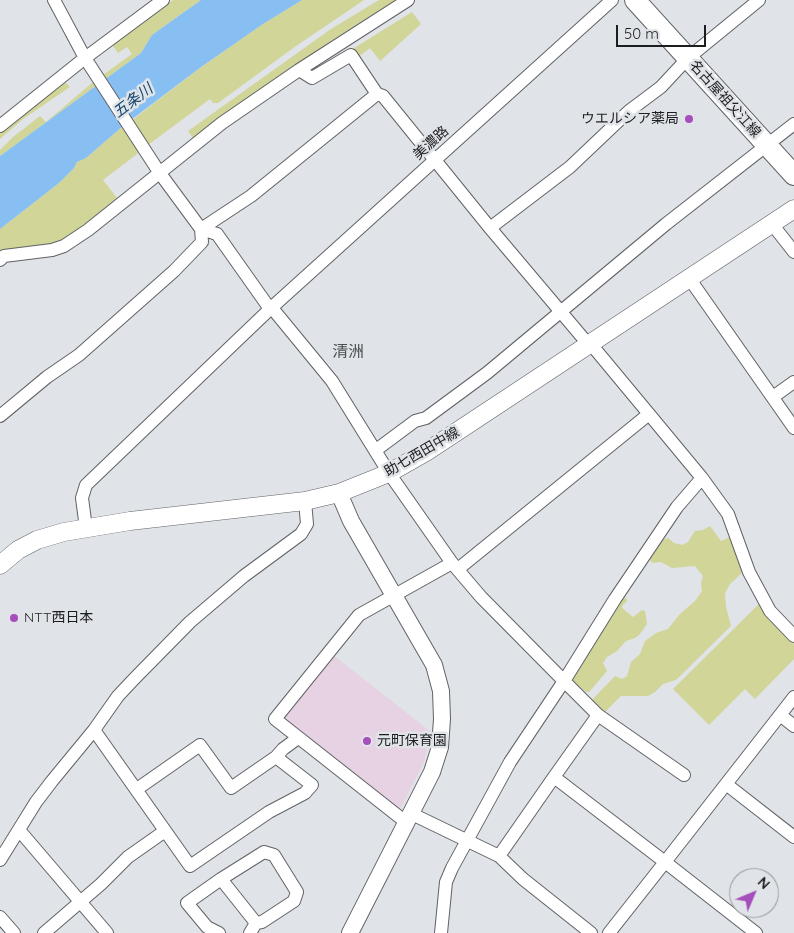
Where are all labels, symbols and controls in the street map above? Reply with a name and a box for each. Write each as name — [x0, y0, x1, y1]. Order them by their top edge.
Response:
scale bar — [619, 15, 709, 47]
text: 50 m — [624, 24, 659, 43]
street label: 名古屋祖父江線 — [686, 57, 764, 141]
water label: 五条川 — [110, 80, 156, 122]
place label: ウエルシア薬局 — [581, 111, 679, 127]
marker: ウエルシア薬局 — [683, 113, 695, 125]
street label: 美濃路 — [410, 123, 452, 163]
district label: 清洲 — [332, 342, 364, 362]
street label: 助七西田中線 — [381, 424, 463, 480]
place label: NTT西日本 — [24, 610, 94, 626]
marker: NTT西日本 — [8, 612, 20, 624]
place label: 元町保育園 — [377, 733, 447, 749]
marker: 元町保育園 — [361, 735, 373, 747]
north arrow — [729, 868, 779, 918]
text: N — [754, 873, 774, 893]

